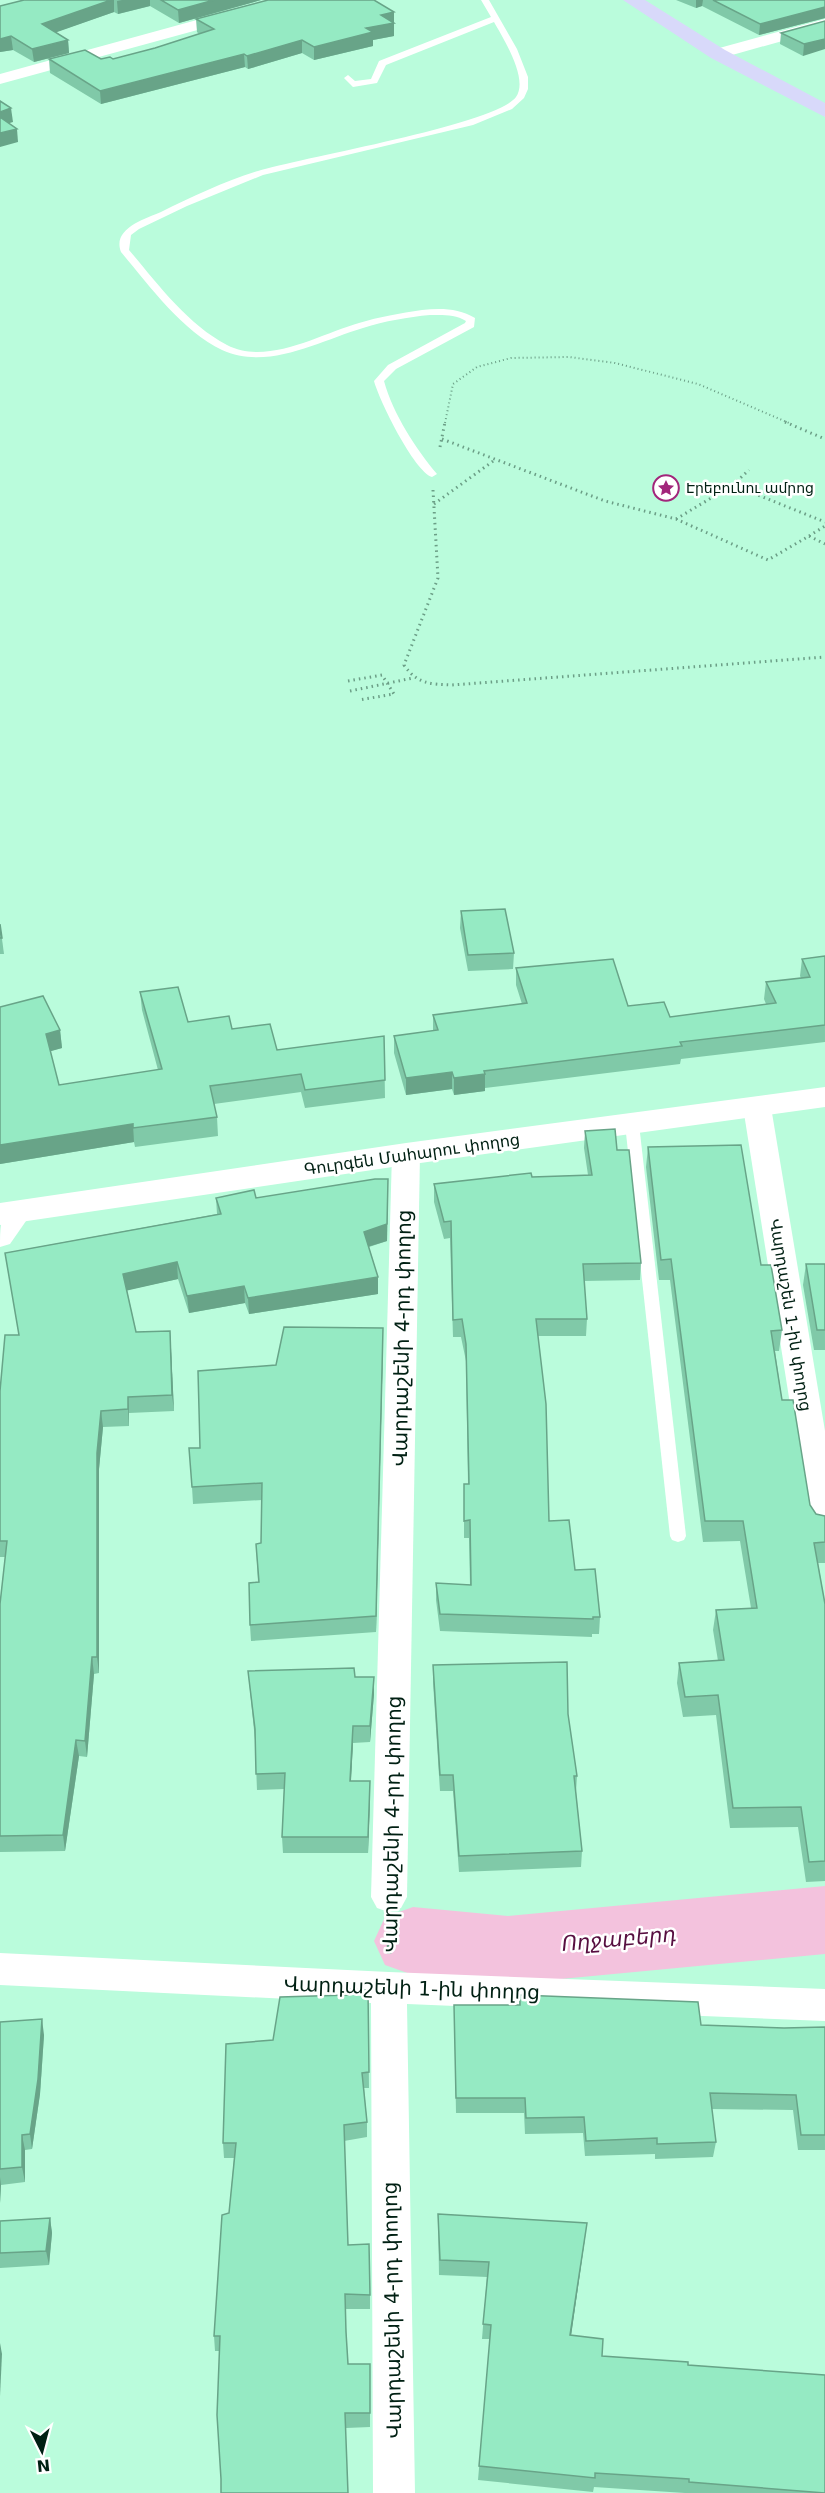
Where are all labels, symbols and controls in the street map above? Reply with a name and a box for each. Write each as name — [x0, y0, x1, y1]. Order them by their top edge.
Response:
place icon: Էրեբունու ամրոց — [651, 473, 681, 503]
place label: Էրեբունու ամրոց — [686, 480, 814, 496]
street label: Գուրգեն Մահարու փողոց — [303, 1130, 521, 1179]
street label: Վարդաշենի 4-րդ փողոց — [388, 1209, 416, 1467]
street label: Վարդաշեն 1-ին փողոց — [766, 1217, 815, 1413]
street label: Վարդաշենի 4-րդ փողոց — [378, 1695, 406, 1953]
water label: Ողջաբերդ — [561, 1922, 677, 1956]
street label: Վարդաշենի 1-ին փողոց — [284, 1972, 540, 2004]
street label: Վարդաշենի 4-րդ փողոց — [378, 2181, 406, 2439]
north arrow — [12, 2421, 72, 2481]
text: N — [36, 2455, 51, 2476]

